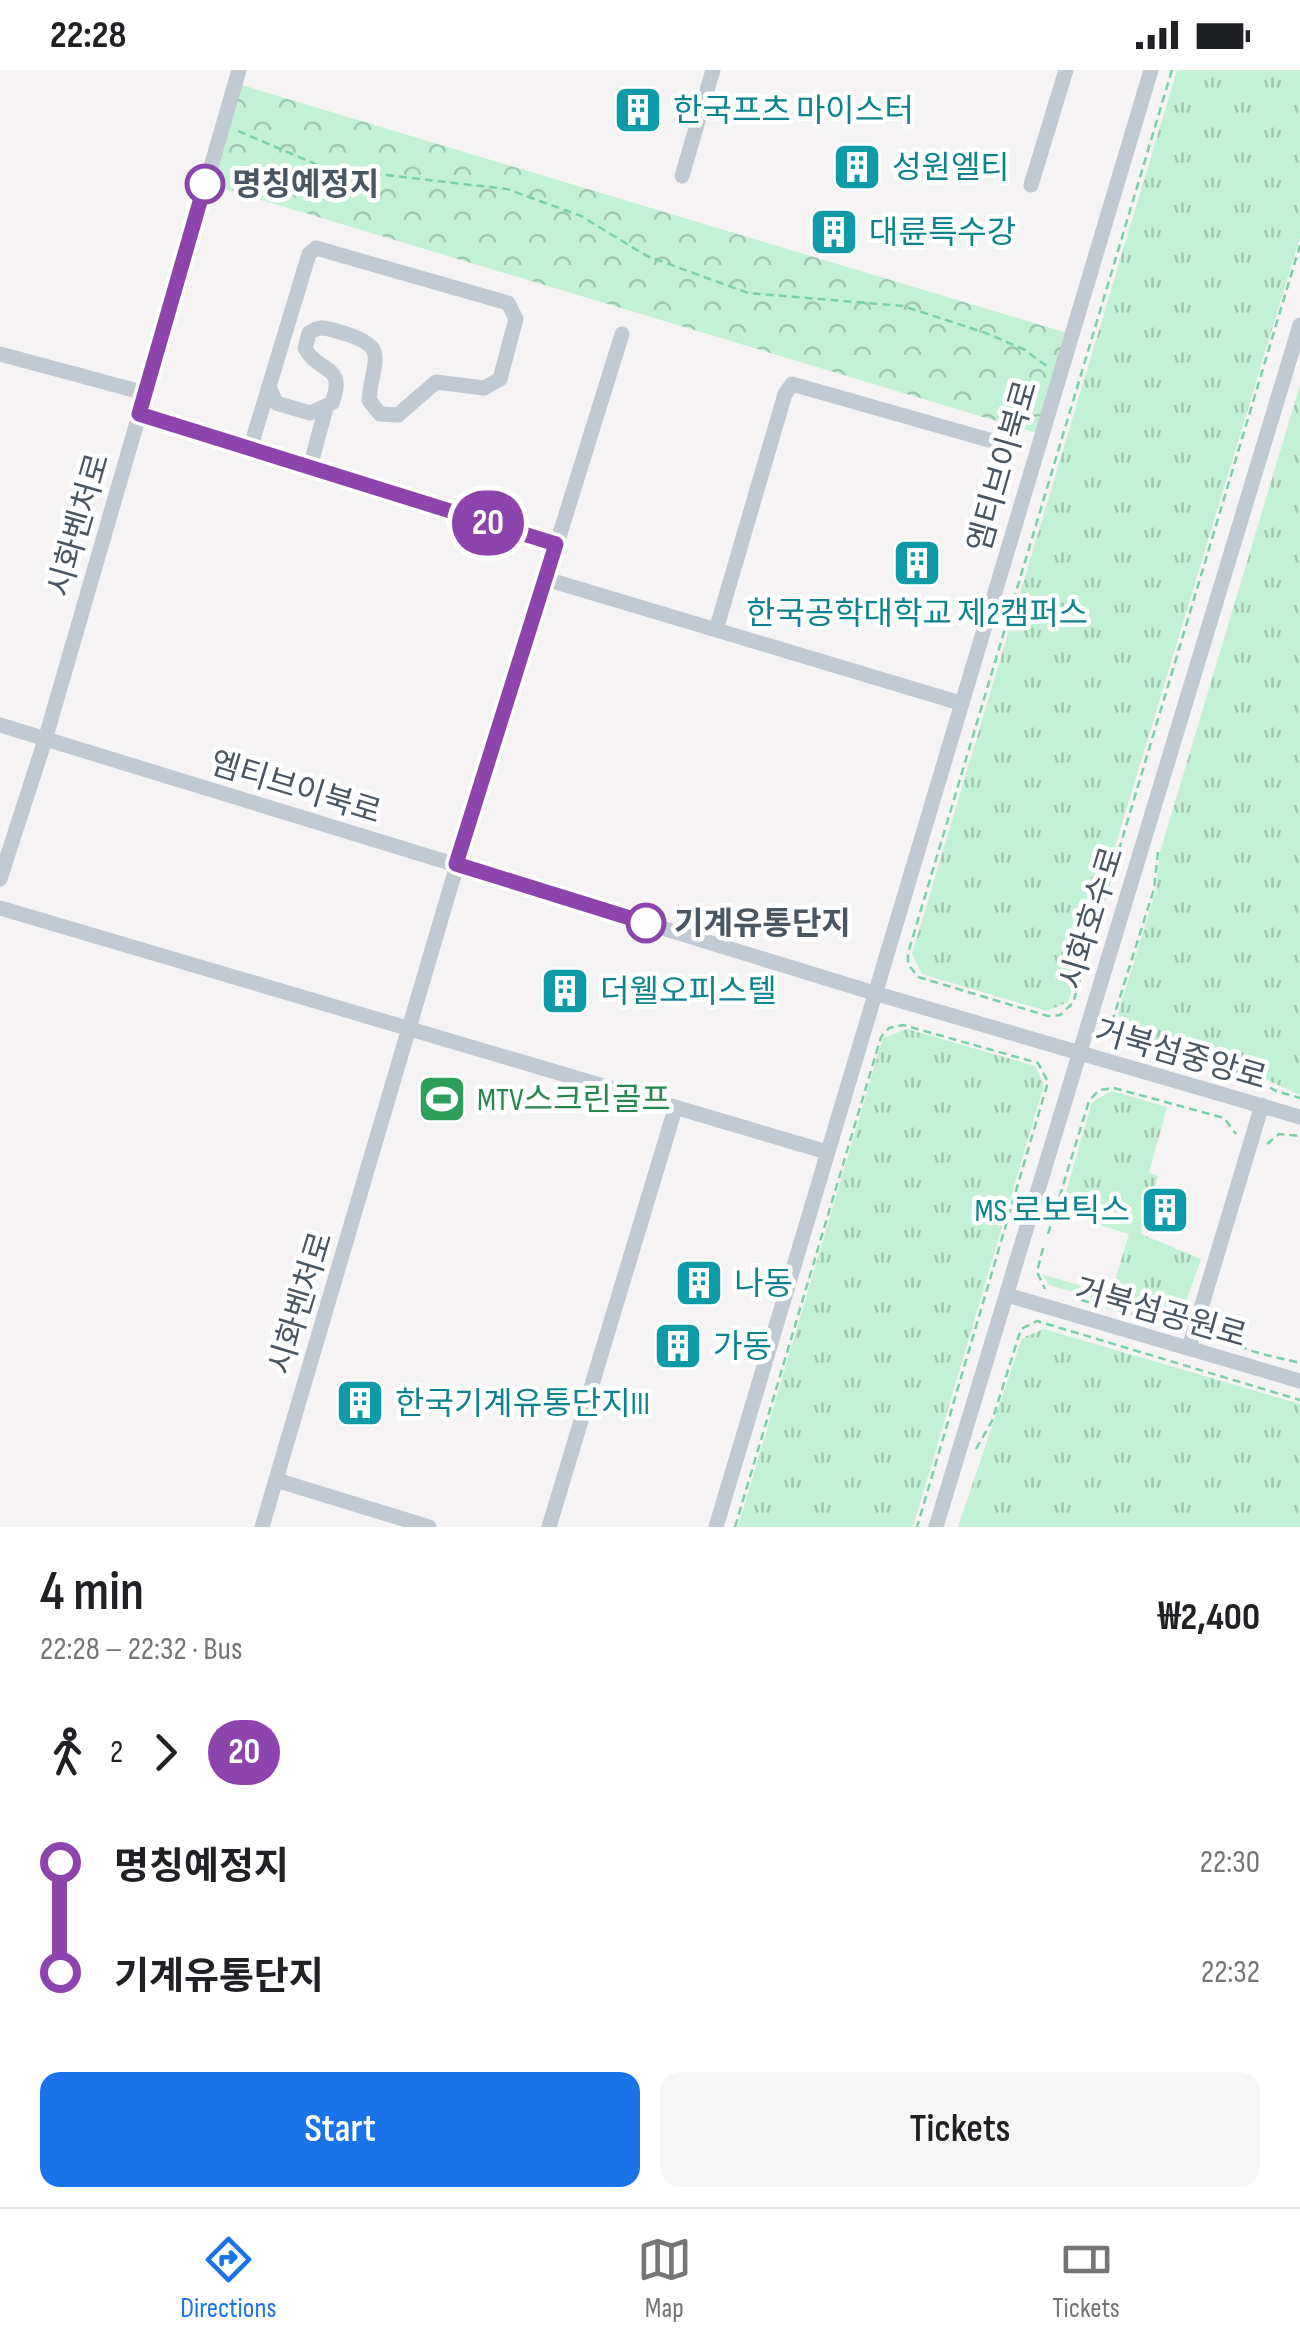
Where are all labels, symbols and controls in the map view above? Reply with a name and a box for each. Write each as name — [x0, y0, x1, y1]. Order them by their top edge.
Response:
text: 22:28 — [50, 13, 126, 58]
building icon: 한국프츠 마이스터 — [612, 84, 664, 136]
place label: 한국프츠 마이스터 — [673, 92, 914, 131]
building icon: 성원엘티 — [831, 141, 883, 193]
place label: 성원엘티 — [892, 149, 1010, 188]
marker: 명칭예정지 — [186, 165, 224, 203]
place label: 명칭예정지 — [232, 166, 379, 205]
building icon: 대륜특수강 — [808, 206, 860, 258]
place label: 대륜특수강 — [869, 214, 1016, 253]
street label: 엠티브이북로 — [960, 376, 1047, 557]
street label: 시화벤처로 — [40, 449, 118, 602]
line badge: 20 — [443, 490, 533, 556]
text: 20 — [472, 502, 504, 545]
building icon: 한국공학대학교 제2캠퍼스 — [891, 537, 943, 589]
place label: 한국공학대학교 제2캠퍼스 — [746, 595, 1088, 634]
street label: 엠티브이북로 — [205, 744, 386, 833]
street label: 시화호수로 — [1052, 842, 1133, 995]
marker: 기계유통단지 — [627, 904, 665, 942]
place label: 기계유통단지 — [674, 905, 851, 944]
building icon: 더웰오피스텔 — [539, 965, 591, 1017]
place label: 더웰오피스텔 — [600, 973, 777, 1012]
street label: 거북섬중앙로 — [1090, 1012, 1271, 1099]
sports icon: MTV스크린골프 — [416, 1073, 468, 1125]
place label: MTV스크린골프 — [477, 1081, 671, 1120]
building icon: MS 로보틱스 — [1139, 1184, 1191, 1236]
place label: MS 로보틱스 — [974, 1192, 1130, 1231]
street label: 시화벤처로 — [261, 1227, 342, 1380]
building icon: 나동 — [673, 1257, 725, 1309]
place label: 나동 — [734, 1265, 793, 1304]
street label: 거북섬공원로 — [1070, 1270, 1251, 1357]
building icon: 가동 — [652, 1320, 704, 1372]
place label: 가동 — [713, 1328, 772, 1367]
building icon: 한국기계유통단지III — [334, 1377, 386, 1429]
place label: 한국기계유통단지III — [395, 1385, 650, 1424]
text: 4 min — [40, 1559, 144, 1626]
text: ₩2,400 — [1158, 1595, 1260, 1640]
text: 22:28 – 22:32 · Bus — [40, 1630, 242, 1669]
icon: walk — [40, 1725, 95, 1780]
icon: forward — [138, 1725, 193, 1780]
text: 20 — [228, 1731, 260, 1774]
text: 2 — [110, 1733, 123, 1772]
text: 22:30 — [1200, 1843, 1260, 1882]
text: 명칭예정지 — [114, 1845, 289, 1890]
text: 22:32 — [1201, 1953, 1260, 1992]
text: 기계유통단지 — [114, 1955, 324, 2000]
button: Start — [40, 2072, 640, 2187]
button: Tickets — [660, 2072, 1260, 2187]
tab: Directions — [180, 2232, 276, 2325]
tab: Map — [637, 2232, 692, 2325]
tab: Tickets — [1052, 2232, 1120, 2325]

